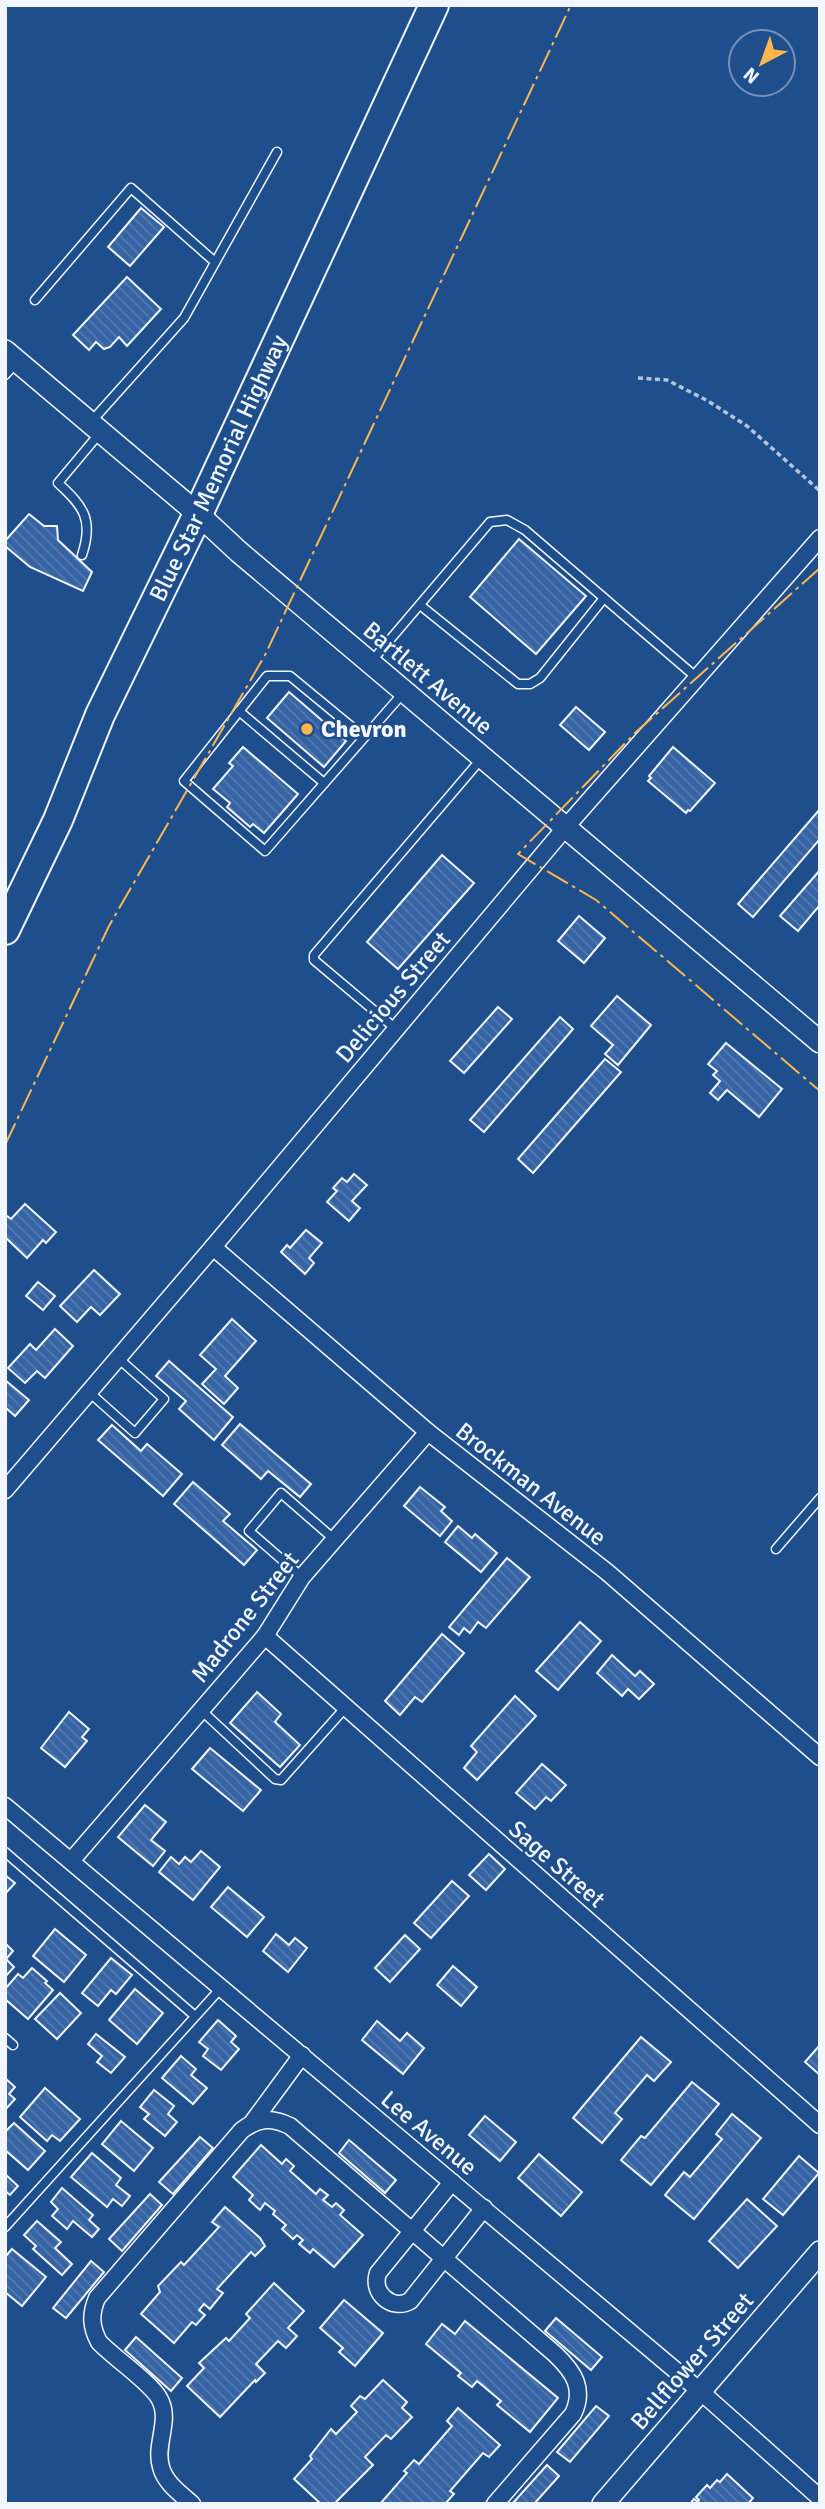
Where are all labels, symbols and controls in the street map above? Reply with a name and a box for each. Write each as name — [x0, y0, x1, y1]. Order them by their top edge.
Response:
north arrow — [727, 28, 797, 98]
text: N — [739, 62, 764, 88]
street label: Blue Star Memorial Highway — [143, 330, 294, 606]
street label: Bartlett Avenue — [357, 615, 499, 741]
place label: Chevron — [321, 714, 407, 744]
marker: Chevron — [299, 721, 315, 737]
street label: Delicious Street — [329, 925, 457, 1069]
street label: Brockman Avenue — [450, 1416, 612, 1552]
street label: Madrone Street — [185, 1546, 305, 1688]
street label: Sage Street — [503, 1814, 611, 1914]
street label: Lee Avenue — [375, 2084, 483, 2182]
street label: Bellflower Street — [624, 2286, 760, 2436]

